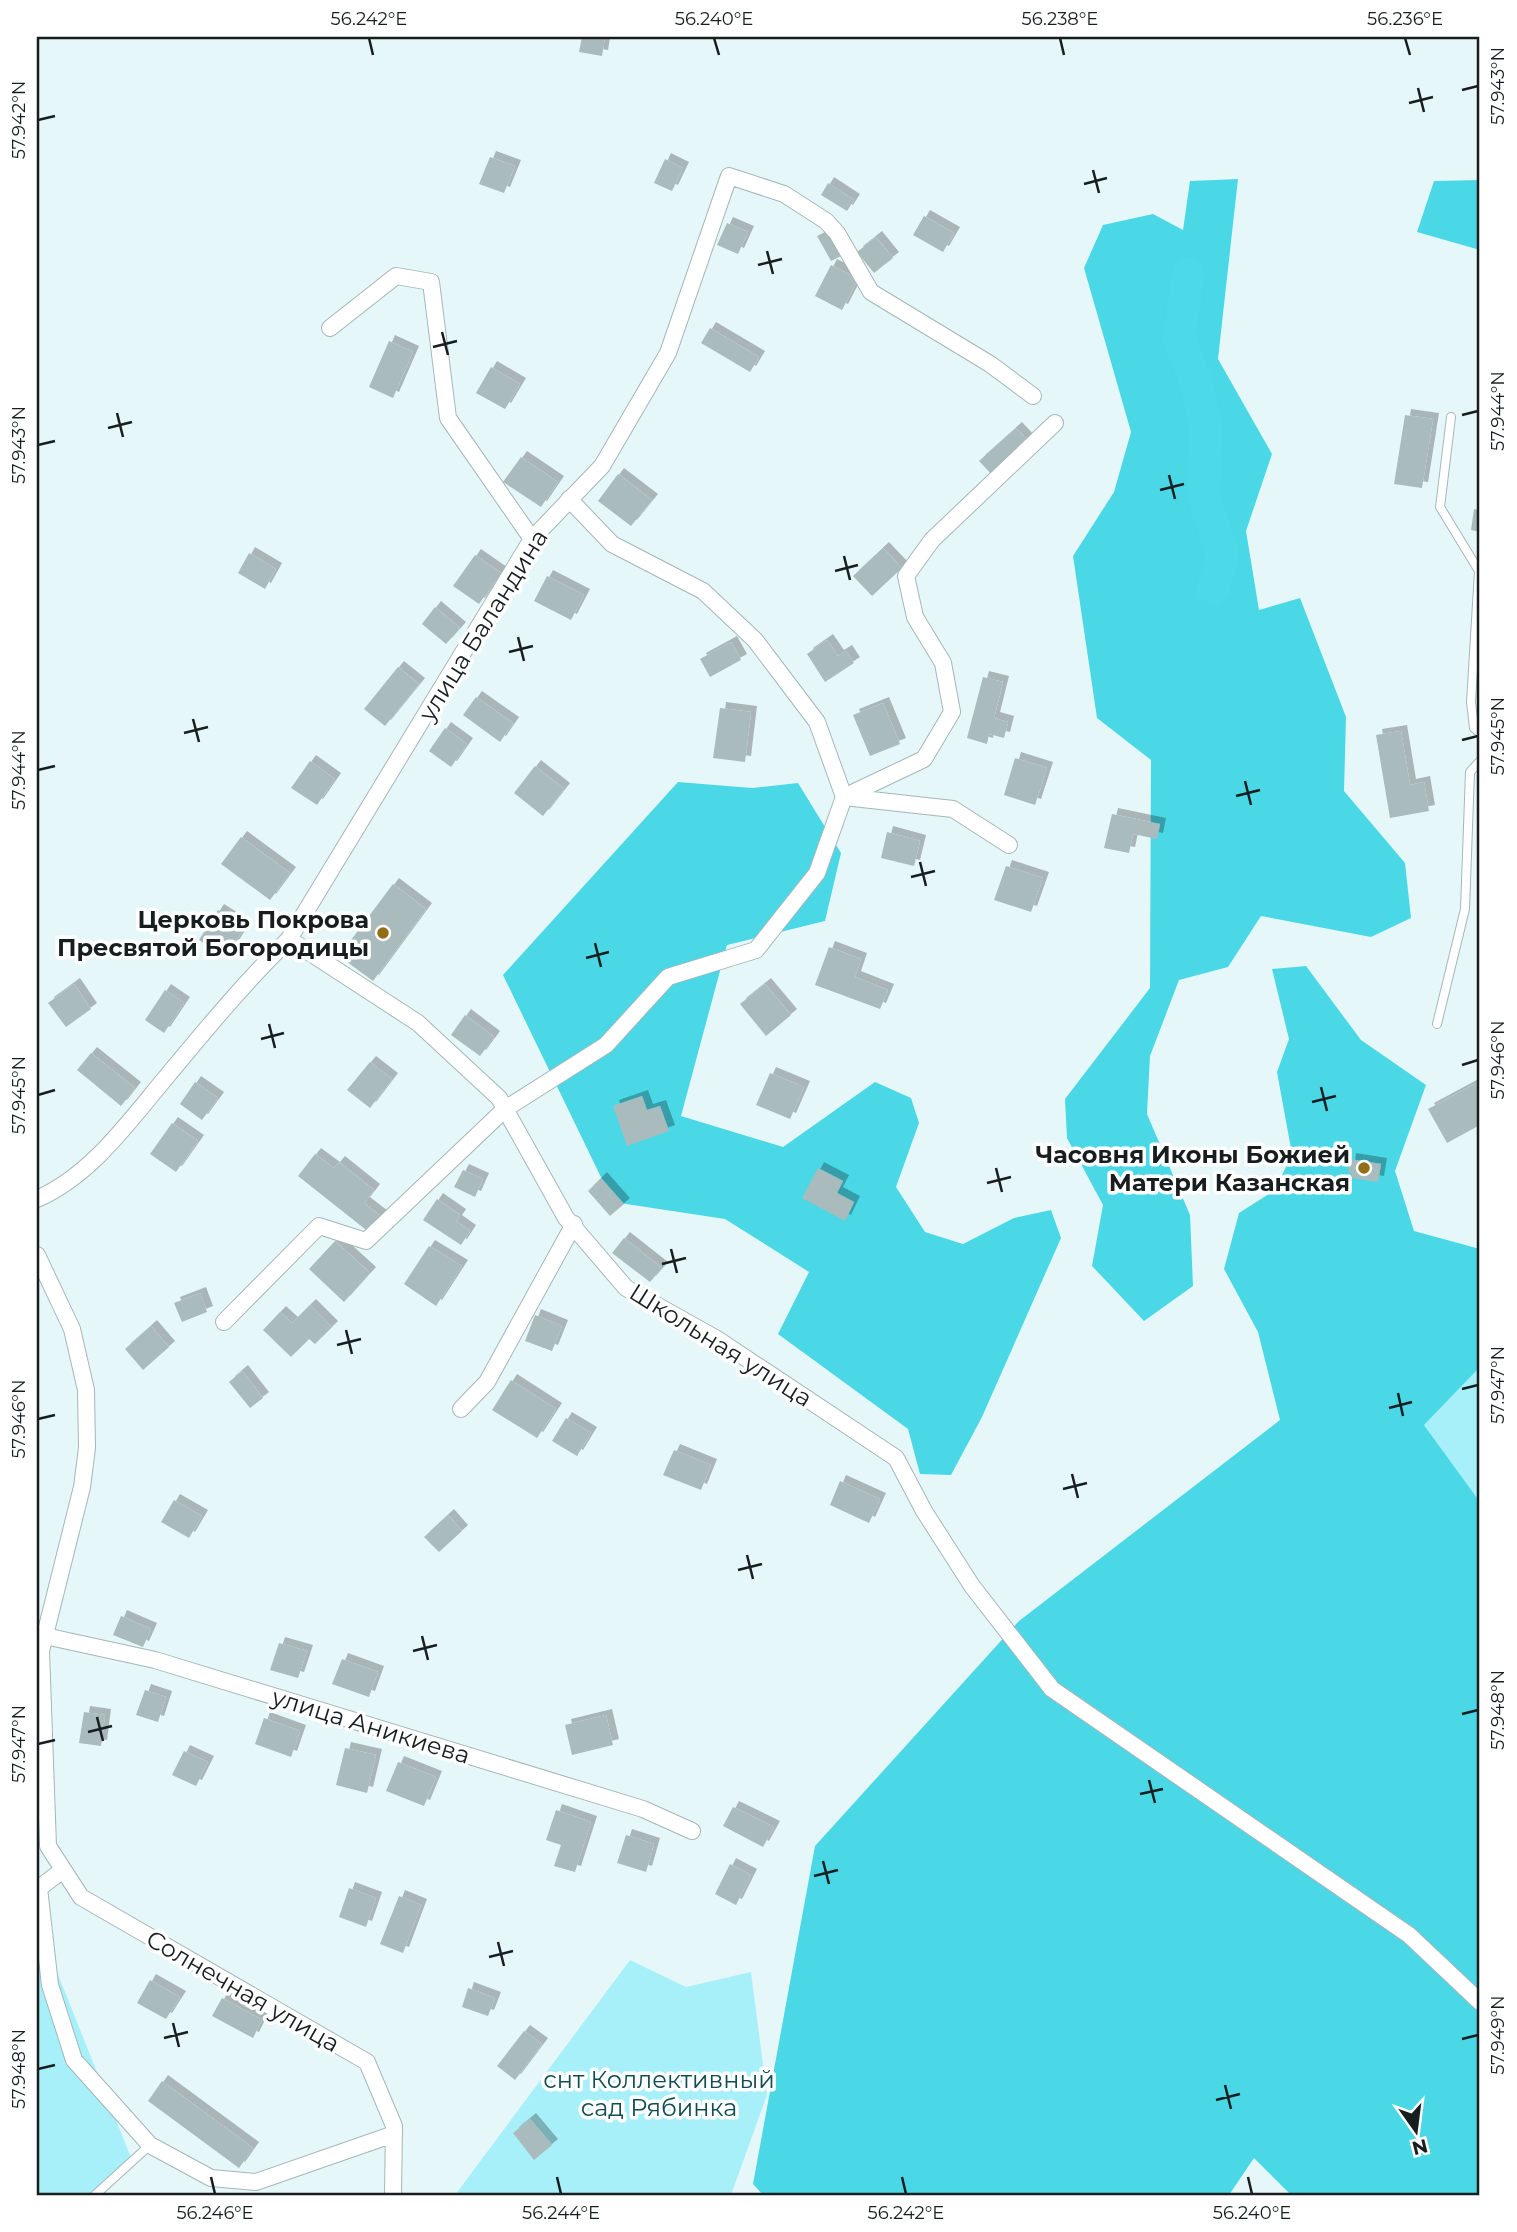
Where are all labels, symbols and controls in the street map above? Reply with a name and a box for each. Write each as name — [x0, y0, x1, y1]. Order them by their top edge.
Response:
text: 56.242°E — [331, 8, 407, 30]
text: 56.240°E — [675, 8, 753, 30]
text: 56.238°E — [1022, 8, 1098, 30]
text: 56.236°E — [1367, 8, 1443, 30]
text: 57.943°N — [1487, 47, 1509, 125]
text: 57.942°N — [8, 81, 30, 159]
text: 57.944°N — [1487, 371, 1509, 451]
text: 57.943°N — [8, 406, 30, 484]
street label: улица Баландина — [412, 524, 554, 727]
text: 57.945°N — [1487, 697, 1509, 775]
text: 57.944°N — [8, 730, 30, 810]
place label: Церковь Покрова Пресвятой Богородицы — [57, 905, 369, 962]
marker: Церковь Покрова Пресвятой Богородицы — [375, 925, 391, 941]
text: 57.946°N — [1487, 1020, 1509, 1100]
text: 57.945°N — [8, 1056, 30, 1134]
place label: Часовня Иконы Божией Матери Казанская — [1036, 1140, 1350, 1197]
marker: Часовня Иконы Божией Матери Казанская — [1356, 1160, 1372, 1176]
street label: Школьная улица — [624, 1277, 818, 1413]
text: 57.947°N — [1487, 1346, 1509, 1424]
text: 57.946°N — [8, 1379, 30, 1459]
text: 57.948°N — [1487, 1670, 1509, 1750]
street label: улица Аникиева — [267, 1682, 474, 1770]
text: 57.947°N — [8, 1705, 30, 1783]
street label: Солнечная улица — [141, 1924, 345, 2058]
text: 57.949°N — [1487, 1995, 1509, 2075]
text: 57.948°N — [8, 2029, 30, 2109]
park label: снт Коллективный сад Рябинка — [543, 2065, 775, 2122]
north arrow — [1380, 2096, 1450, 2166]
text: N — [1410, 2134, 1430, 2160]
text: 56.246°E — [176, 2202, 254, 2224]
text: 56.244°E — [522, 2202, 600, 2224]
text: 56.242°E — [868, 2202, 944, 2224]
text: 56.240°E — [1213, 2202, 1291, 2224]

